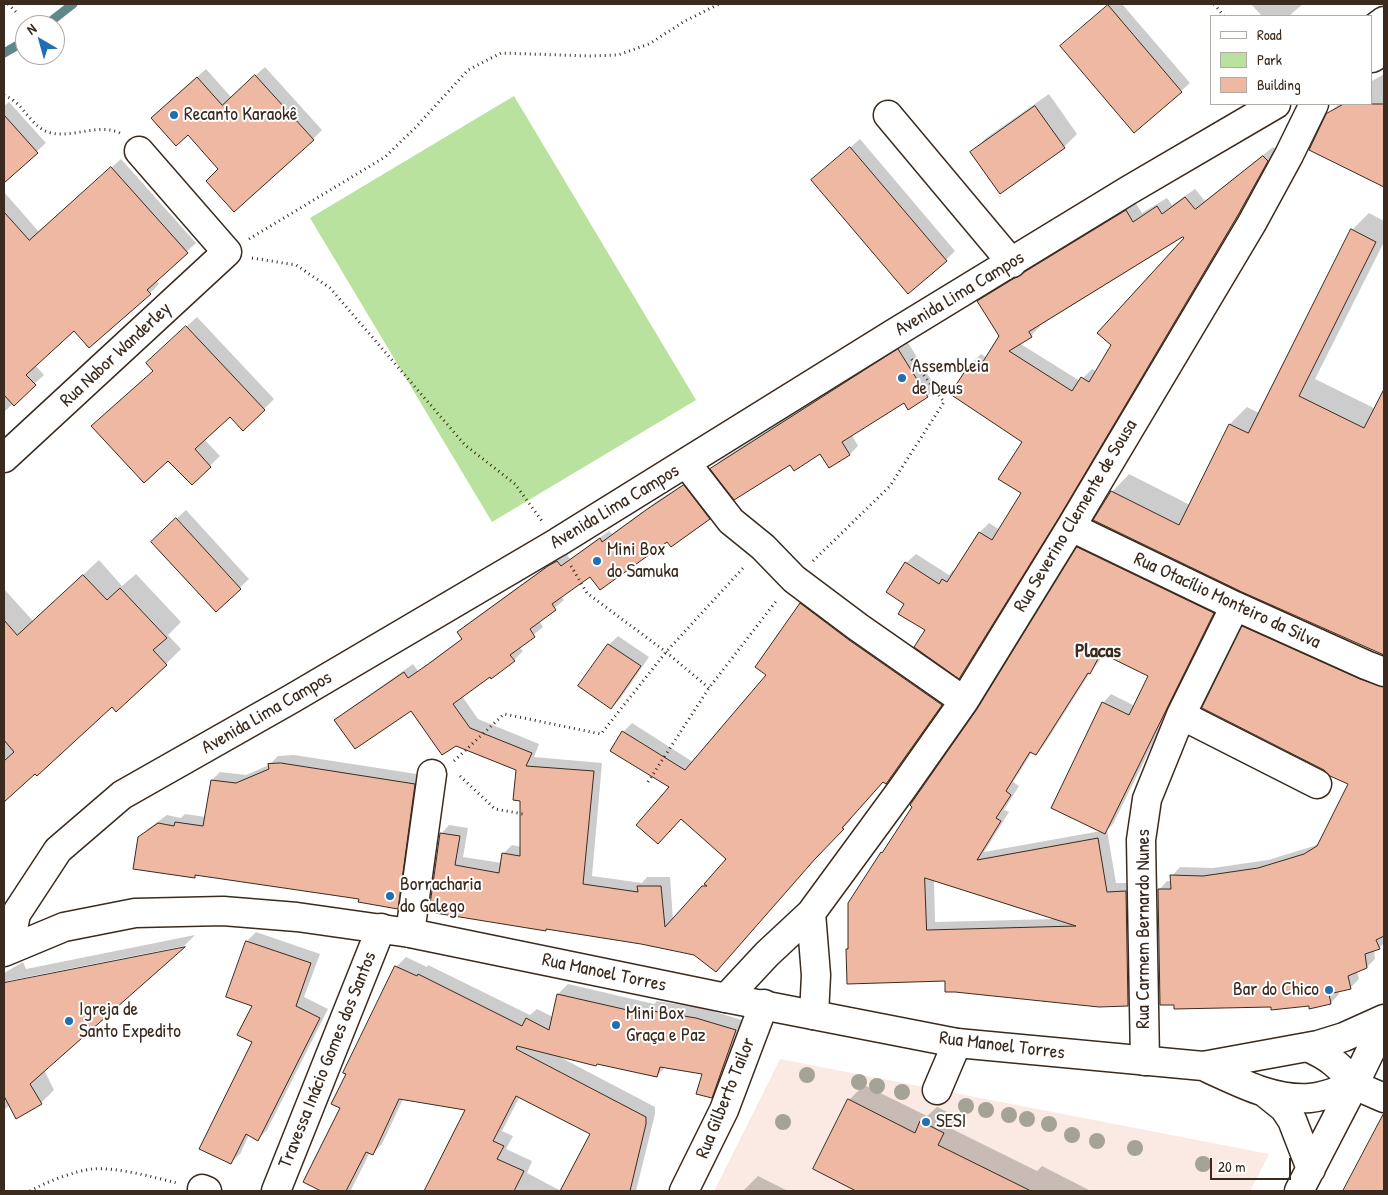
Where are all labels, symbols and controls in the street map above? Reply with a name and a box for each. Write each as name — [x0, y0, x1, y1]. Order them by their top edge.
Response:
north arrow — [15, 15, 65, 65]
legend — [1210, 15, 1373, 105]
text: N — [22, 19, 40, 38]
text: Road — [1257, 24, 1282, 45]
text: Park — [1257, 49, 1282, 70]
text: Building — [1257, 74, 1301, 95]
place label: Recanto Karaokê — [184, 104, 297, 126]
marker: Recanto Karaokê — [168, 109, 180, 121]
street label: Avenida Lima Campos — [891, 247, 1029, 341]
street label: Rua Nabor Wanderley — [56, 298, 176, 412]
place label: Assembleia de Deus — [912, 356, 989, 400]
marker: Assembleia de Deus — [896, 372, 908, 384]
street label: Rua Severino Clemente de Sousa — [1009, 416, 1143, 616]
street label: Avenida Lima Campos — [546, 460, 684, 554]
place label: Mini Box do Samuka — [607, 539, 678, 583]
street label: Rua Otacílio Monteiro da Silva — [1130, 548, 1324, 654]
marker: Mini Box do Samuka — [591, 555, 603, 567]
district label: Placas — [1075, 640, 1121, 664]
street label: Avenida Lima Campos — [198, 667, 336, 759]
street label: Rua Carmem Bernardo Nunes — [1133, 829, 1155, 1029]
place label: Borracharia do Galego — [400, 874, 481, 918]
marker: Borracharia do Galego — [384, 890, 396, 902]
street label: Travessa Inácio Gomes dos Santos — [274, 948, 382, 1172]
street label: Rua Manoel Torres — [540, 949, 668, 997]
place label: Bar do Chico — [1233, 979, 1319, 1001]
marker: Bar do Chico — [1323, 984, 1335, 996]
place label: Igreja de Santo Expedito — [79, 999, 181, 1043]
place label: Mini Box Graça e Paz — [626, 1003, 706, 1047]
marker: Igreja de Santo Expedito — [63, 1015, 75, 1027]
marker: Mini Box Graça e Paz — [610, 1019, 622, 1031]
street label: Rua Manoel Torres — [938, 1027, 1066, 1065]
street label: Rua Gilberto Tailor — [691, 1034, 761, 1162]
place label: SESI — [936, 1111, 966, 1133]
marker: SESI — [920, 1116, 932, 1128]
scale bar — [1213, 1148, 1294, 1180]
text: 20 m — [1218, 1156, 1245, 1177]

